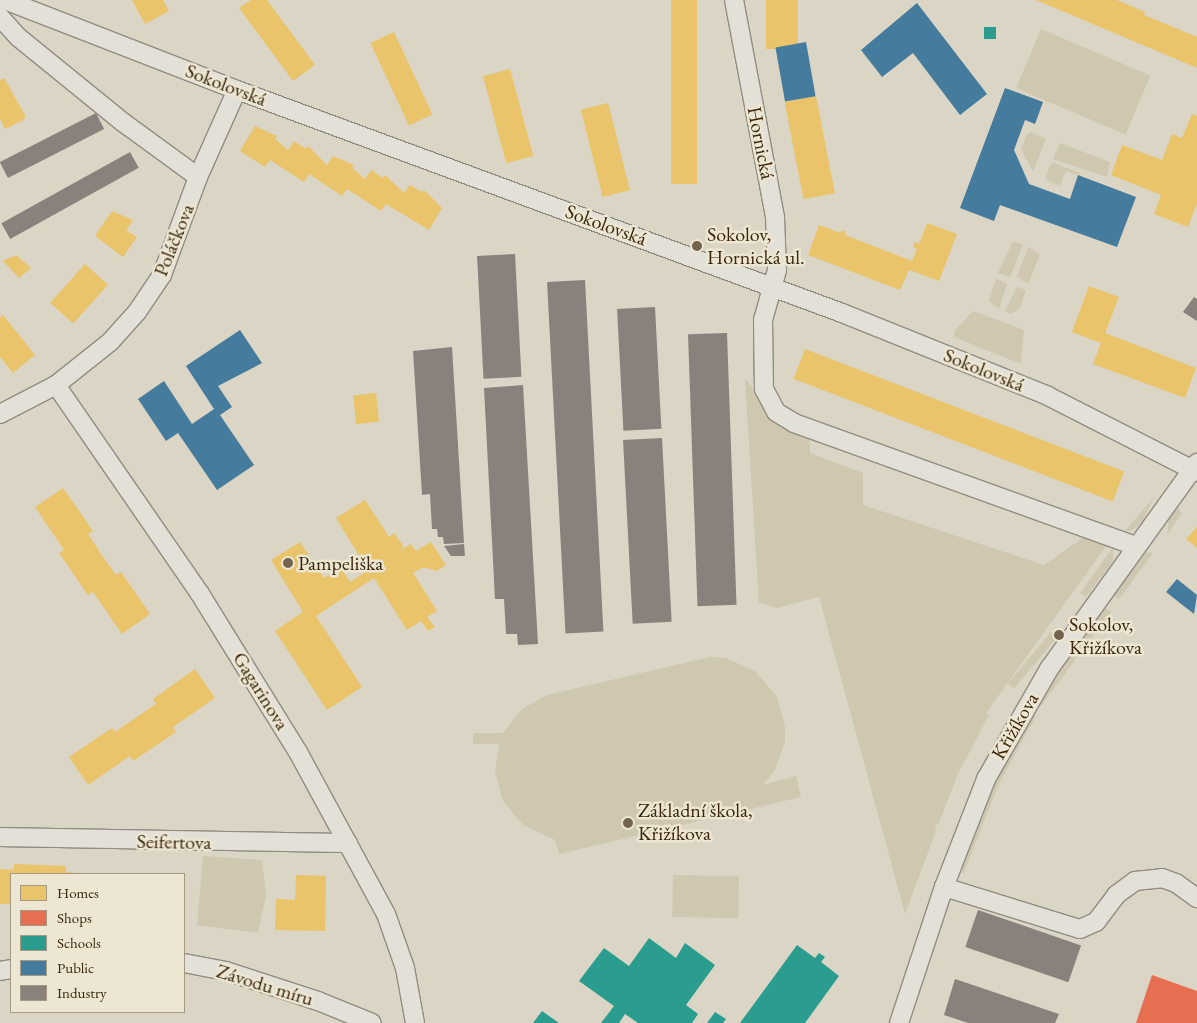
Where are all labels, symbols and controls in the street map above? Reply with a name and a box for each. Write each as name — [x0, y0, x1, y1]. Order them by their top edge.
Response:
street label: Sokolovská — [182, 59, 270, 111]
street label: Hornická — [742, 105, 780, 181]
street label: Sokolovská — [562, 199, 650, 251]
street label: Poláčkova — [149, 200, 199, 280]
place label: Sokolov, Hornická ul. — [707, 223, 805, 270]
marker: Sokolov, Hornická ul. — [691, 240, 703, 252]
street label: Sokolovská — [940, 343, 1028, 397]
place label: Pampeliška — [298, 551, 383, 575]
marker: Pampeliška — [282, 557, 294, 569]
place label: Sokolov, Křižíkova — [1069, 612, 1142, 659]
marker: Sokolov, Křižíkova — [1053, 629, 1065, 641]
street label: Gagarinova — [228, 648, 294, 734]
street label: Křižíkova — [986, 688, 1044, 764]
place label: Základní škola, Křižíkova — [638, 799, 753, 846]
marker: Základní škola, Křižíkova — [622, 817, 634, 829]
street label: Seifertova — [136, 829, 212, 855]
legend — [10, 873, 185, 1013]
text: Homes — [57, 883, 99, 902]
text: Shops — [57, 908, 92, 927]
text: Schools — [57, 933, 101, 952]
text: Public — [57, 958, 94, 977]
street label: Závodu míru — [214, 959, 316, 1011]
text: Industry — [57, 983, 107, 1002]

